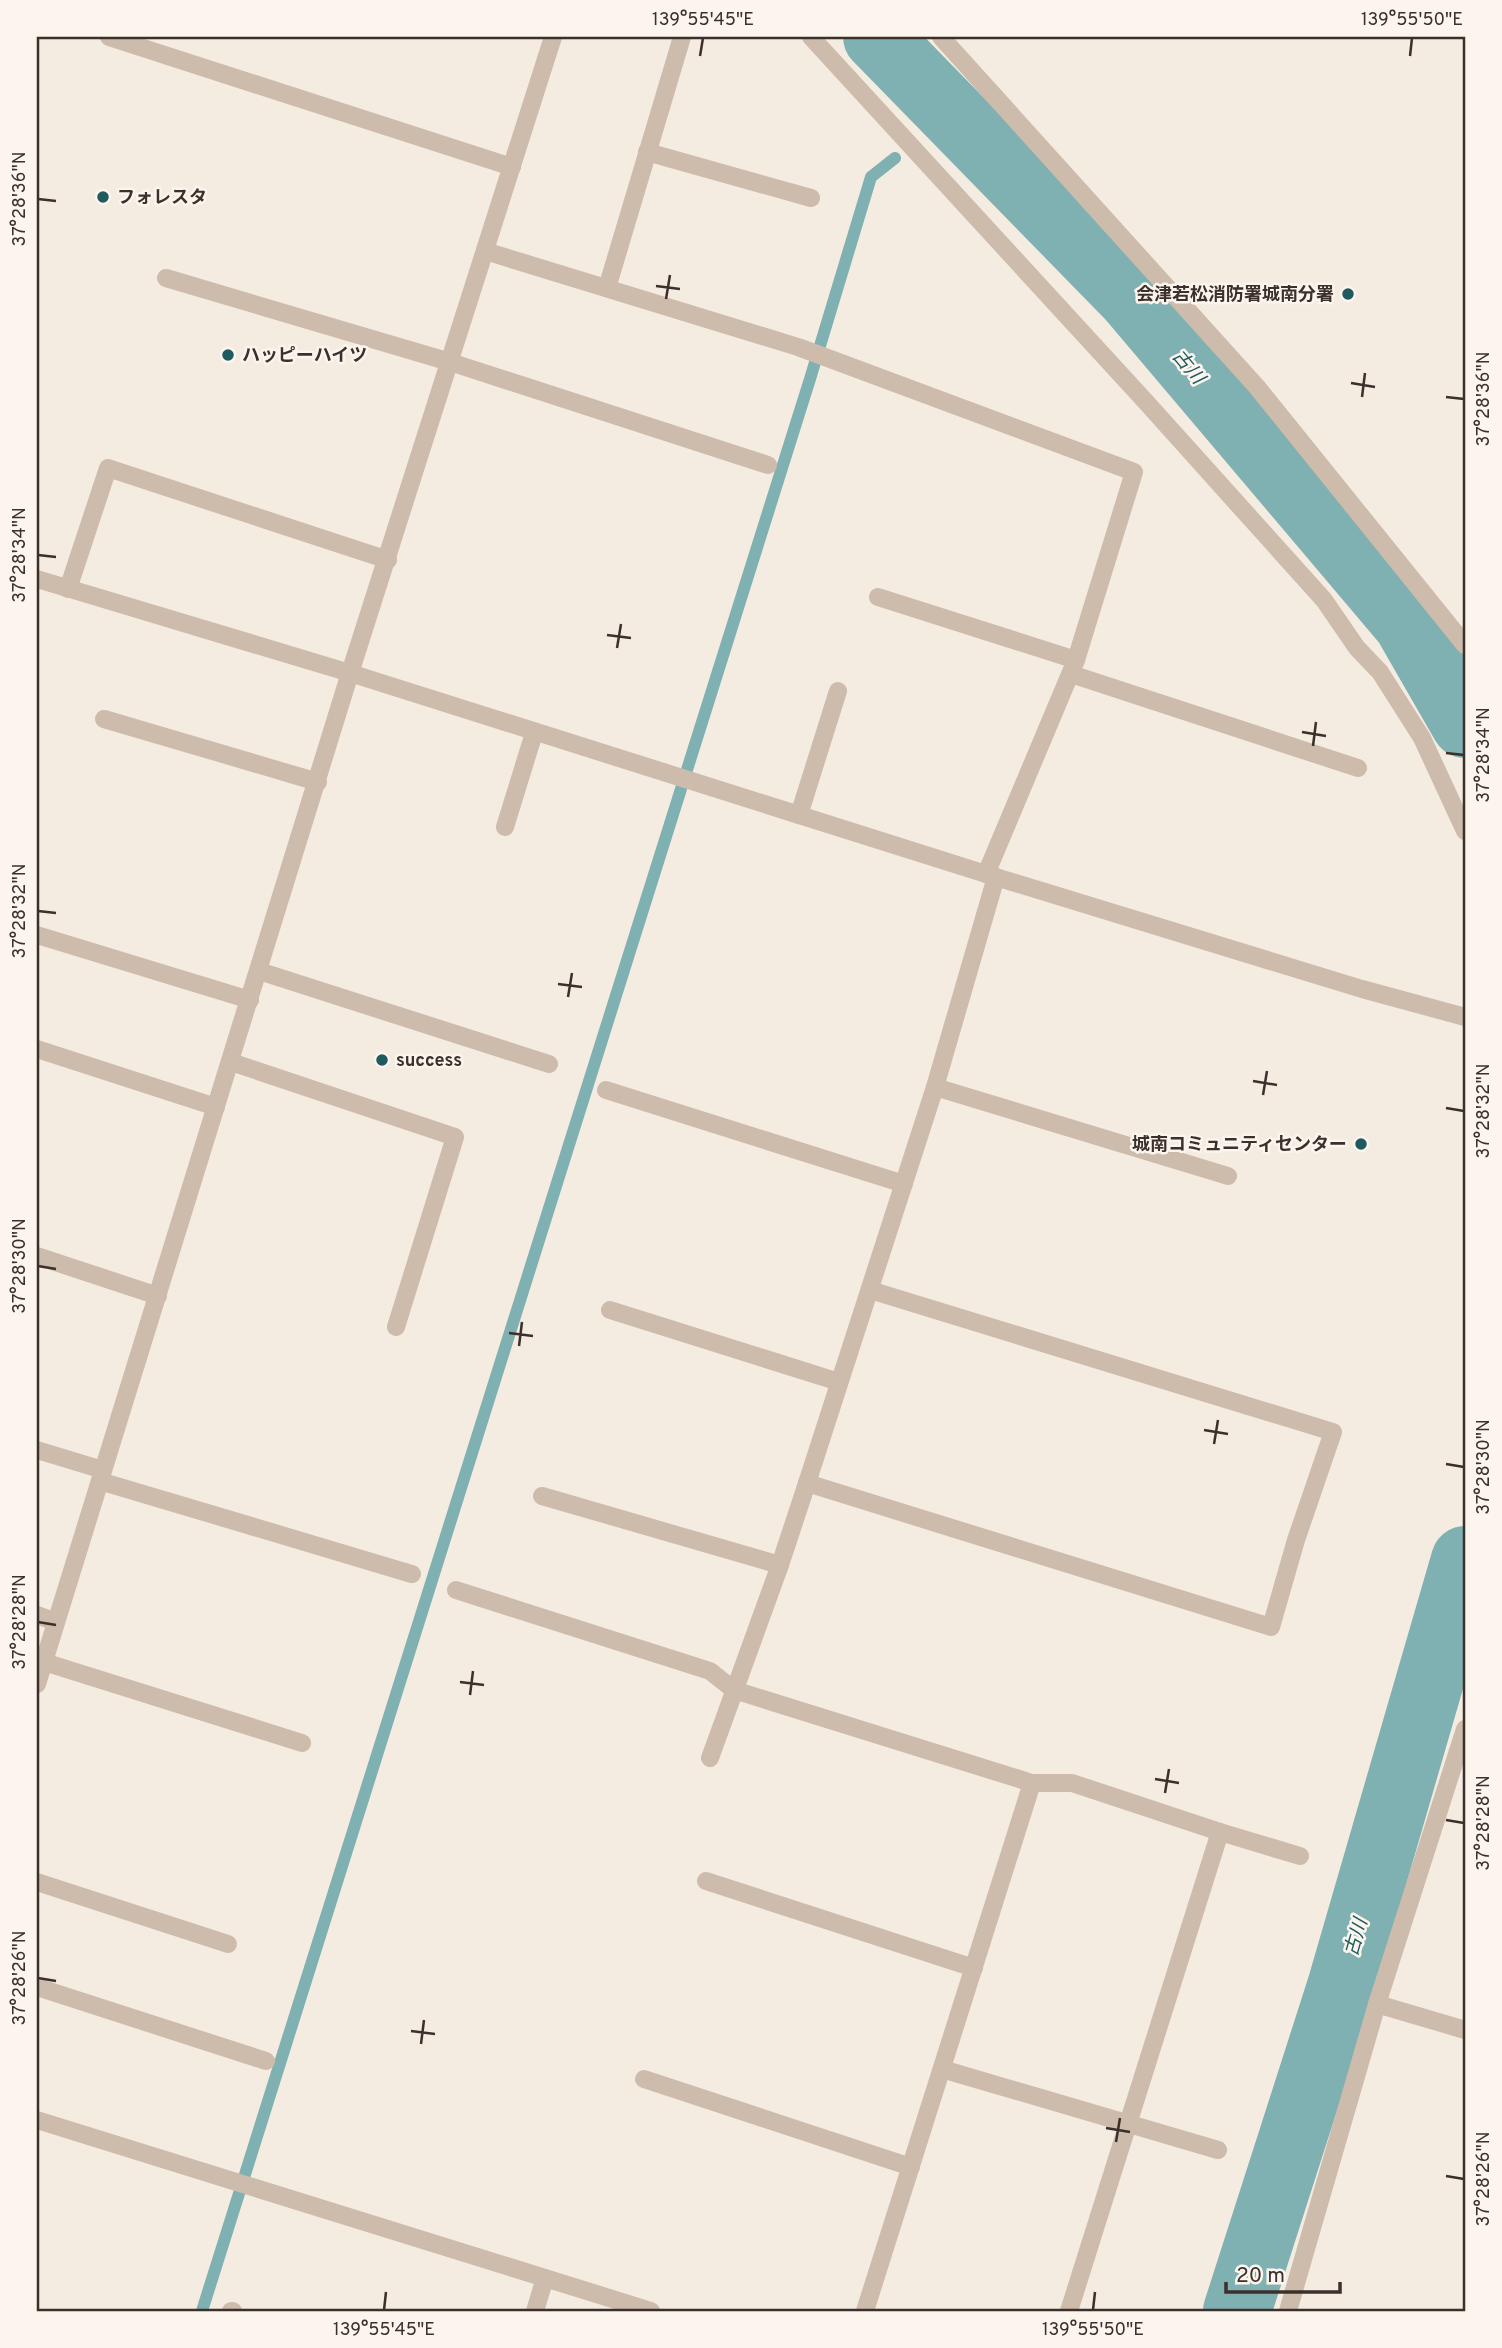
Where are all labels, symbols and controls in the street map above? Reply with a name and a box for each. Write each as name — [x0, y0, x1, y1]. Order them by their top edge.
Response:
text: 139°55'45"E — [652, 9, 754, 32]
text: 139°55'50"E — [1361, 9, 1463, 32]
text: 37°28'36"N — [9, 152, 32, 246]
place label: フォレスタ — [117, 187, 207, 210]
marker: フォレスタ — [95, 189, 111, 205]
place label: 会津若松消防署城南分署 — [1136, 284, 1334, 307]
marker: 会津若松消防署城南分署 — [1340, 286, 1356, 302]
place label: ハッピーハイツ — [242, 345, 367, 368]
water label: 古川 — [1166, 345, 1210, 391]
marker: ハッピーハイツ — [220, 347, 236, 363]
text: 37°28'36"N — [1473, 352, 1496, 446]
text: 37°28'34"N — [9, 507, 32, 603]
text: 37°28'34"N — [1473, 707, 1496, 803]
text: 37°28'32"N — [9, 864, 32, 958]
place label: success — [396, 1050, 462, 1073]
marker: success — [374, 1052, 390, 1068]
text: 37°28'32"N — [1473, 1064, 1496, 1158]
place label: 城南コミュニティセンター — [1132, 1134, 1347, 1157]
marker: 城南コミュニティセンター — [1353, 1136, 1369, 1152]
text: 37°28'30"N — [9, 1218, 32, 1314]
text: 37°28'30"N — [1473, 1419, 1496, 1515]
text: 37°28'28"N — [9, 1574, 32, 1670]
text: 37°28'28"N — [1473, 1775, 1496, 1871]
water label: 古川 — [1340, 1914, 1374, 1959]
text: 37°28'26"N — [9, 1930, 32, 2026]
text: 37°28'26"N — [1473, 2131, 1496, 2227]
scale bar — [1226, 2250, 1339, 2294]
text: 20 m — [1236, 2263, 1285, 2290]
text: 139°55'45"E — [333, 2319, 435, 2342]
text: 139°55'50"E — [1042, 2319, 1144, 2342]

